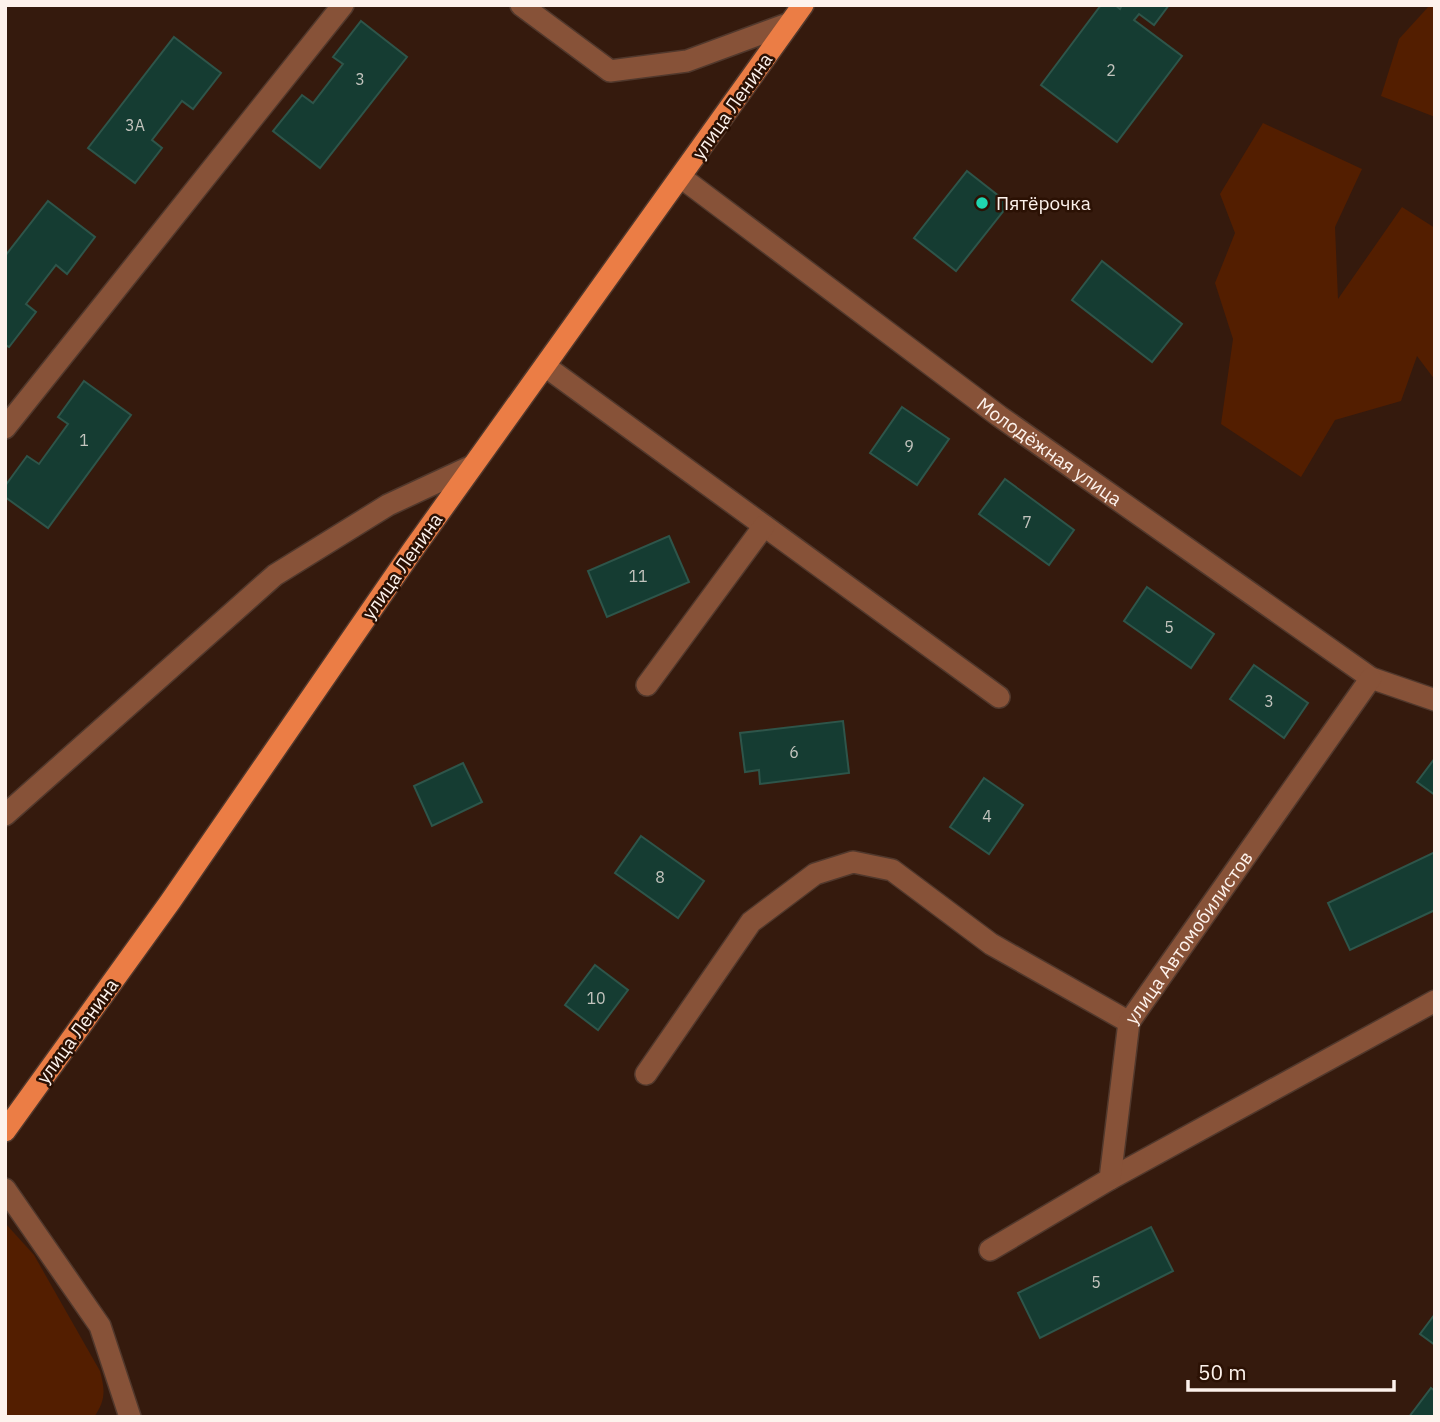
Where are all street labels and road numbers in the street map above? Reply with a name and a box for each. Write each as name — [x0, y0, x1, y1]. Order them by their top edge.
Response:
street label: улица Ленина — [687, 48, 777, 164]
street label: Молодёжная улица — [972, 392, 1127, 511]
street label: улица Ленина — [357, 508, 447, 624]
street label: улица Автомобилистов — [1119, 846, 1258, 1029]
street label: улица Ленина — [31, 974, 123, 1088]

